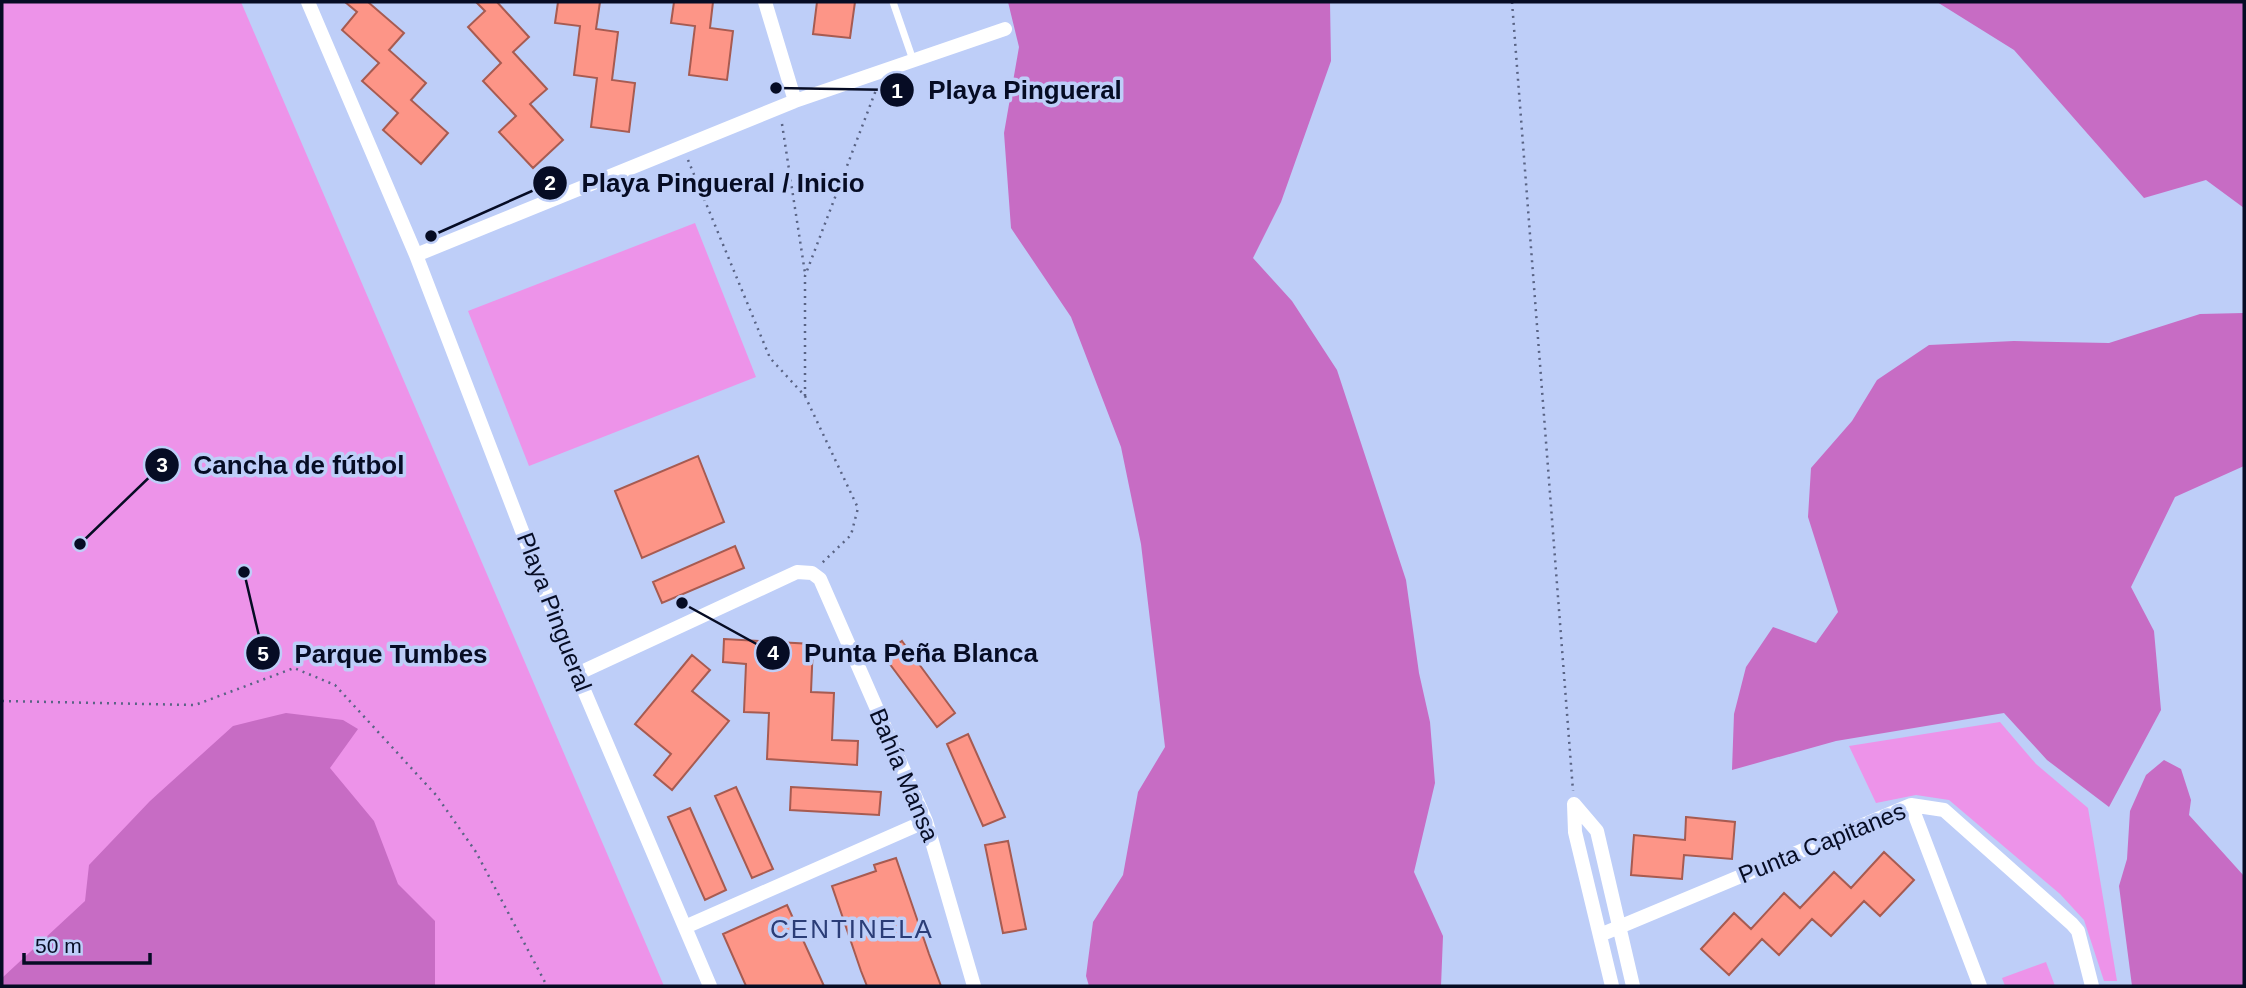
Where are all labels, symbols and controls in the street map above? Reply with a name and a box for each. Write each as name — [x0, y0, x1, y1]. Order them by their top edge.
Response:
callout: Playa Pingueral — [879, 67, 1136, 114]
text: Playa Pingueral — [928, 75, 1122, 105]
text: 1 — [891, 79, 903, 102]
callout: Playa Pingueral / Inicio — [533, 159, 879, 206]
text: Playa Pingueral / Inicio — [581, 168, 865, 198]
text: 2 — [544, 171, 556, 194]
callout: Cancha de fútbol — [144, 441, 418, 488]
text: Cancha de fútbol — [194, 450, 404, 480]
text: 3 — [156, 453, 168, 476]
street label: Playa Pingueral — [512, 529, 597, 695]
callout: Punta Peña Blanca — [755, 629, 1052, 676]
callout: Parque Tumbes — [245, 630, 502, 677]
text: Punta Peña Blanca — [804, 638, 1039, 668]
text: Parque Tumbes — [294, 639, 488, 669]
text: 4 — [767, 641, 779, 664]
text: 5 — [257, 642, 269, 665]
street label: Bahía Mansa — [864, 704, 945, 846]
street label: Punta Capitanes — [1734, 797, 1909, 888]
district label: CENTINELA — [770, 914, 934, 944]
scale bar — [24, 922, 150, 966]
text: 50 m — [35, 934, 82, 957]

